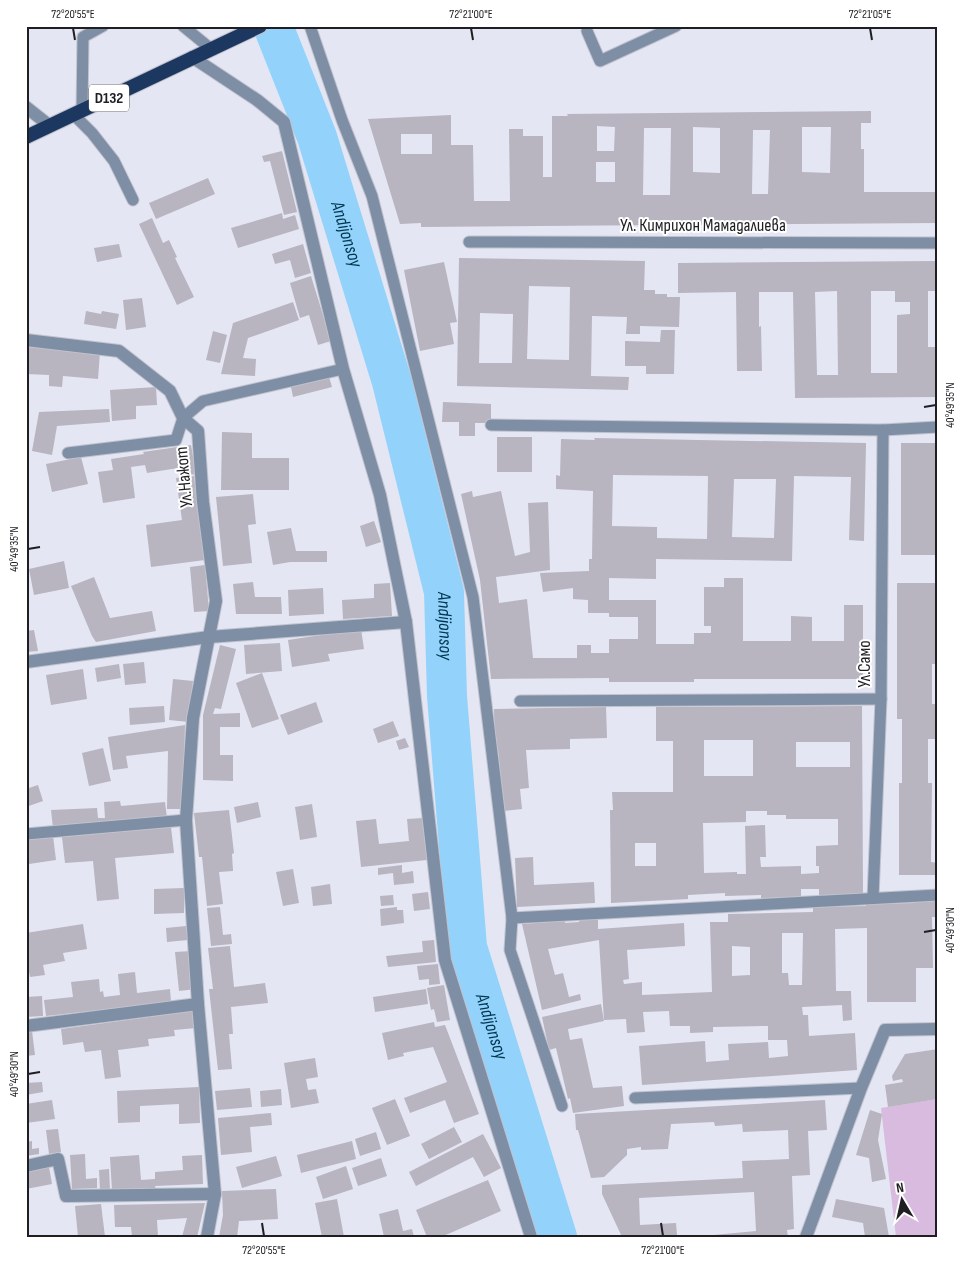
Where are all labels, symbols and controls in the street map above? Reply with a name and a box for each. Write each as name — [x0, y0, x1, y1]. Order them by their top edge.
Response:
text: 72°20'55"E — [51, 7, 95, 22]
text: 72°21'00"E — [449, 7, 493, 22]
text: 72°21'05"E — [849, 7, 891, 22]
road number: D132 — [89, 85, 129, 112]
water label: Andijonsoy — [326, 197, 368, 271]
street label: Ул. Кимрихон Мамадалиева — [620, 215, 786, 236]
text: 40°49'35"N — [943, 382, 958, 428]
street label: Ул.Нажот — [171, 446, 197, 508]
text: 40°49'35"N — [7, 526, 22, 572]
water label: Andijonsoy — [432, 591, 457, 661]
street label: Ул.Само — [854, 640, 875, 688]
text: 40°49'30"N — [943, 907, 958, 953]
water label: Andijonsoy — [470, 990, 513, 1063]
text: 40°49'30"N — [7, 1051, 22, 1097]
north arrow — [876, 1176, 926, 1226]
text: N — [895, 1179, 905, 1197]
text: 72°20'55"E — [242, 1243, 286, 1258]
text: 72°21'00"E — [641, 1243, 685, 1258]

